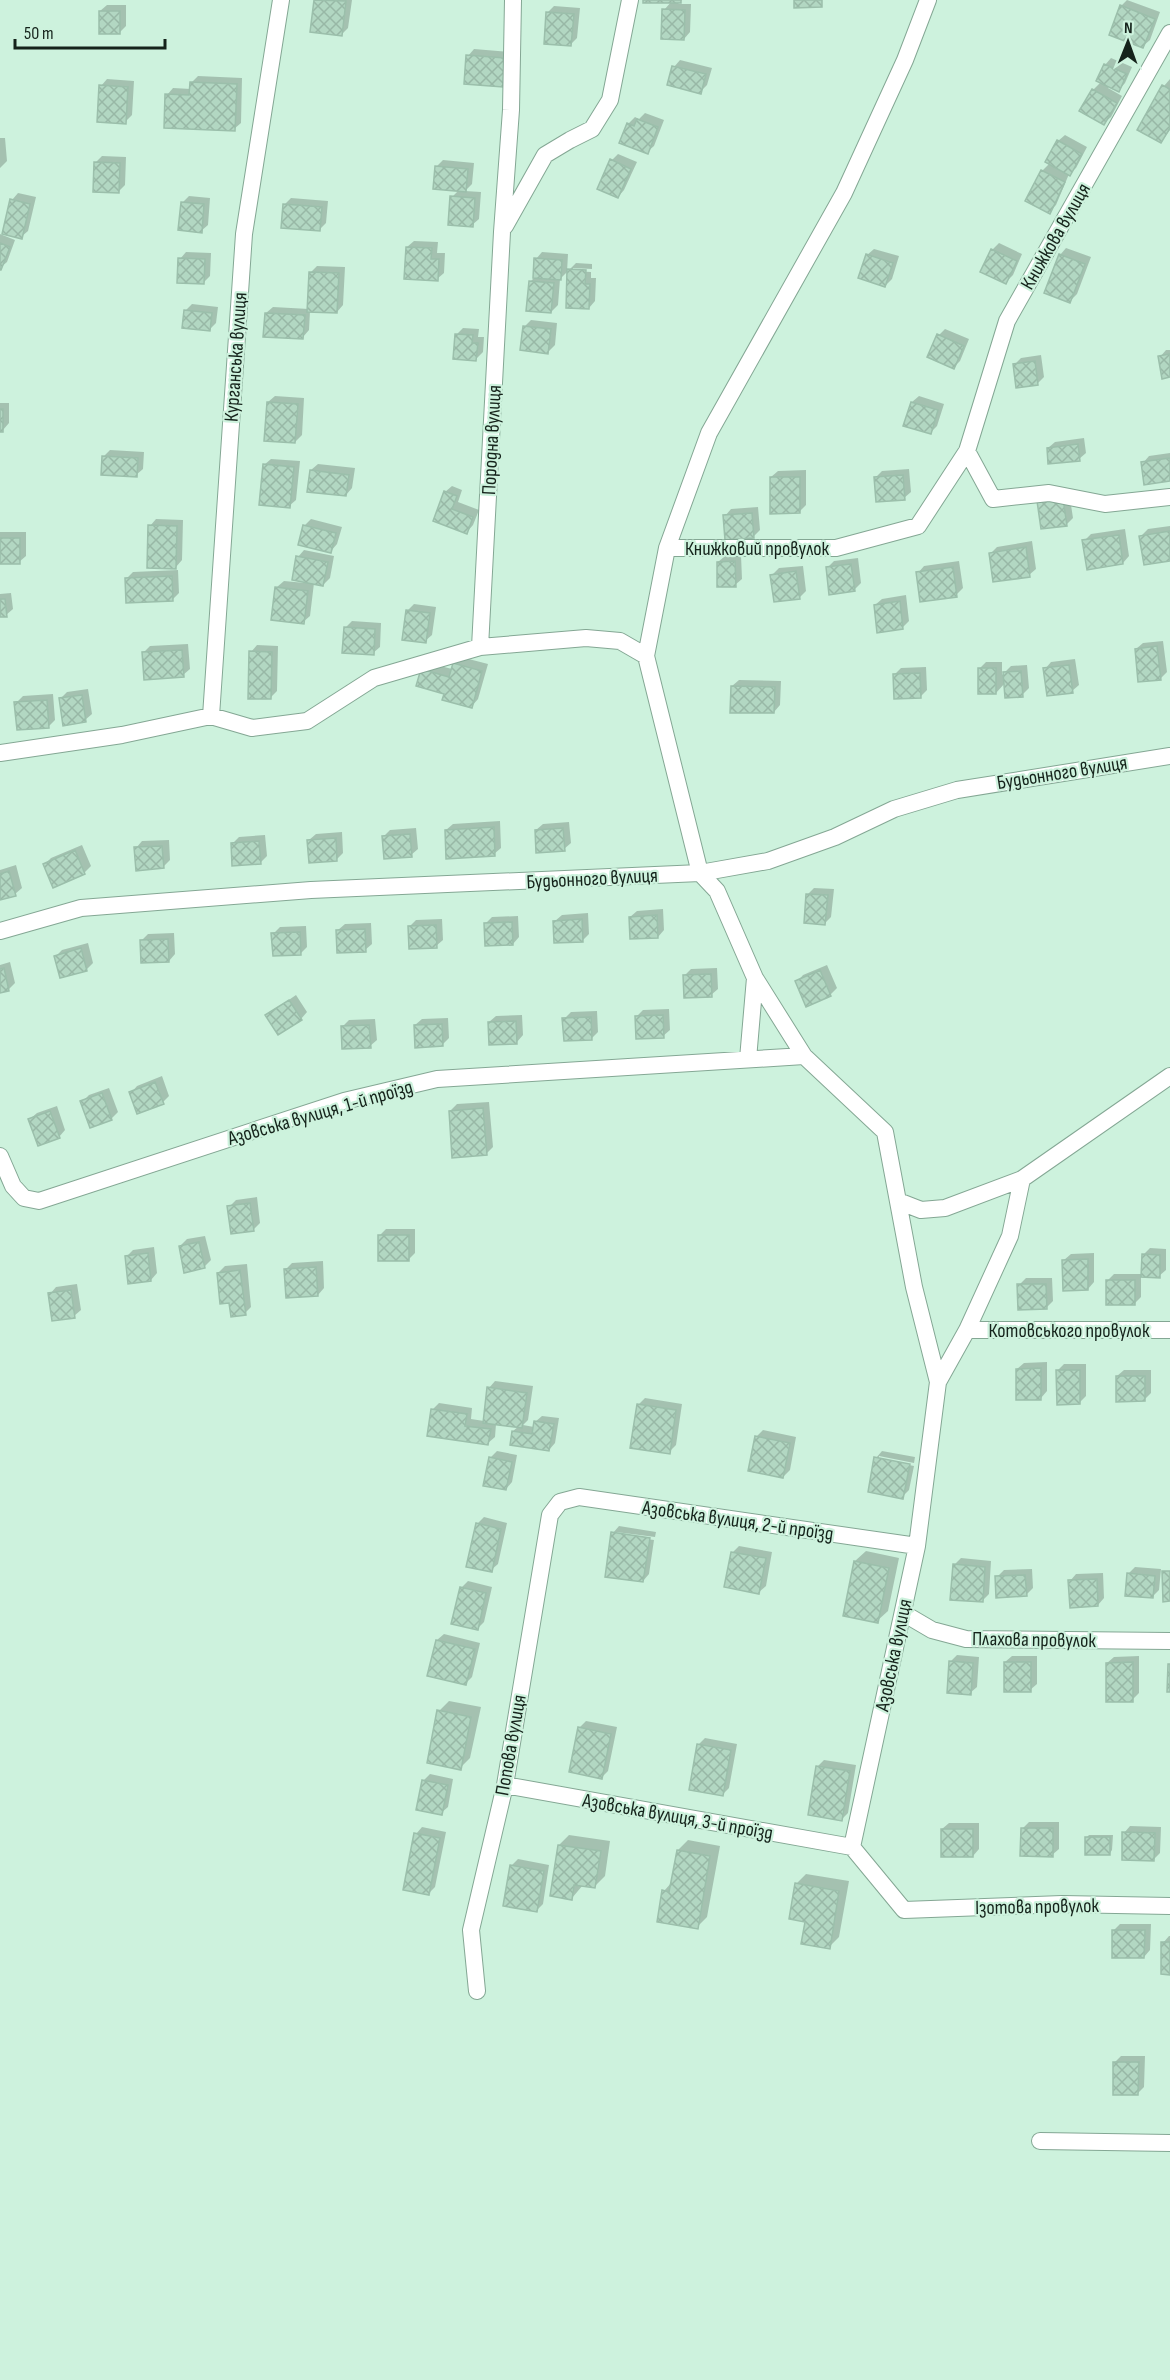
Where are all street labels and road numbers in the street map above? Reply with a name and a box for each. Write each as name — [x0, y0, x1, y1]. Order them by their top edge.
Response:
street label: Книжкова вулиця — [1016, 179, 1096, 294]
street label: Курганська вулиця — [219, 291, 252, 423]
street label: Породна вулиця — [477, 384, 507, 496]
street label: Книжковий провулок — [685, 537, 830, 561]
street label: Будьонного вулиця — [995, 751, 1129, 795]
street label: Будьонного вулиця — [526, 864, 658, 894]
street label: Азовська вулиця, 1-й проїзд — [224, 1075, 416, 1151]
street label: Котовського провулок — [989, 1319, 1150, 1343]
street label: Азовська вулиця, 2-й проїзд — [640, 1496, 835, 1546]
street label: Азовська вулиця — [870, 1597, 918, 1715]
street label: Плахова провулок — [972, 1627, 1097, 1653]
street label: Попова вулиця — [490, 1693, 532, 1797]
street label: Азовська вулиця, 3-й проїзд — [580, 1788, 775, 1846]
street label: Ізотова провулок — [975, 1894, 1100, 1920]

